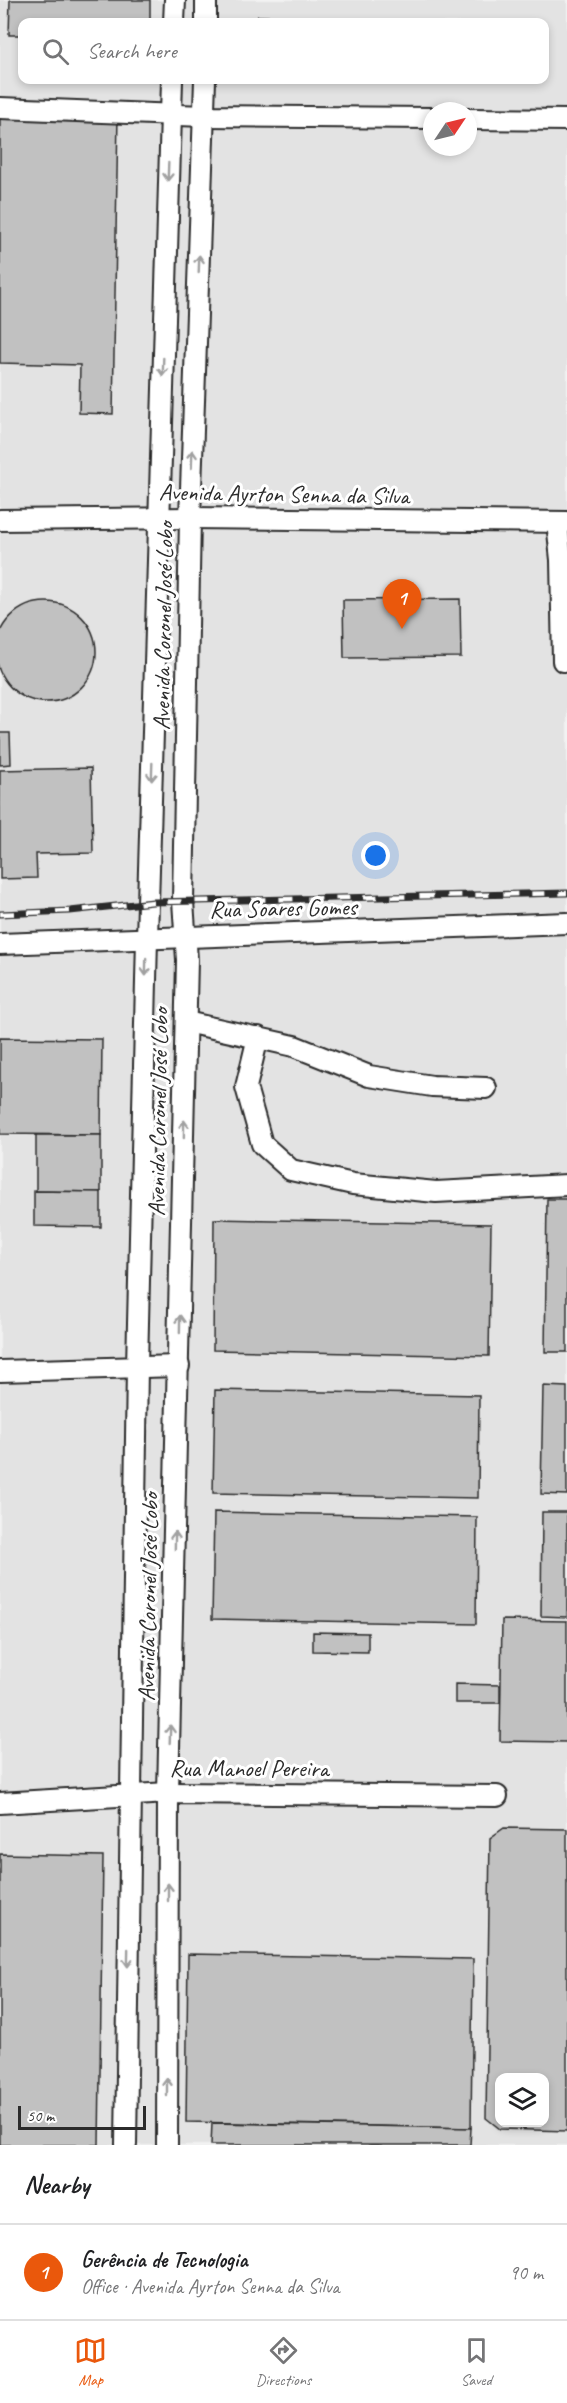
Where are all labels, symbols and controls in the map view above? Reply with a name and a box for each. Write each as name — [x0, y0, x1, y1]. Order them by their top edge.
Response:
search box — [18, 18, 549, 84]
icon: search — [39, 35, 72, 68]
text: Search here — [87, 37, 177, 65]
north arrow — [423, 102, 477, 156]
one-way arrow — [163, 161, 174, 181]
one-way arrow — [193, 255, 205, 275]
one-way arrow — [157, 356, 169, 376]
one-way arrow — [187, 450, 198, 470]
street label: Avenida Ayrton Senna da Silva — [159, 477, 411, 511]
street label: Avenida Coronel José Lobo — [146, 519, 180, 730]
pin: 1 — [382, 580, 422, 629]
one-way arrow — [146, 761, 157, 781]
your location — [361, 841, 390, 870]
street label: Rua Soares Gomes — [209, 892, 360, 924]
one-way arrow — [141, 956, 152, 976]
street label: Avenida Coronel José Lobo — [141, 1005, 175, 1216]
one-way arrow — [178, 1119, 189, 1139]
one-way arrow — [174, 1314, 185, 1334]
street label: Avenida Coronel José Lobo — [131, 1490, 165, 1701]
one-way arrow — [169, 1530, 180, 1550]
one-way arrow — [164, 1725, 175, 1745]
street label: Rua Manoel Pereira — [170, 1753, 331, 1783]
one-way arrow — [162, 1882, 174, 1902]
one-way arrow — [122, 1948, 133, 1968]
map controls — [495, 2073, 549, 2127]
button: layers — [495, 2073, 549, 2127]
one-way arrow — [161, 2077, 173, 2097]
scale bar — [18, 2103, 146, 2130]
text: 50 m — [27, 2106, 54, 2126]
text: Nearby — [24, 2168, 89, 2201]
text: Gerência de Tecnologia — [81, 2246, 247, 2274]
text: 1 — [39, 2260, 48, 2285]
text: 90 m — [509, 2260, 543, 2285]
text: Office · Avenida Ayrton Senna da Silva — [81, 2274, 339, 2299]
tab: Map — [74, 2334, 107, 2390]
tab: Directions — [256, 2334, 311, 2390]
tab: Saved — [460, 2334, 493, 2390]

